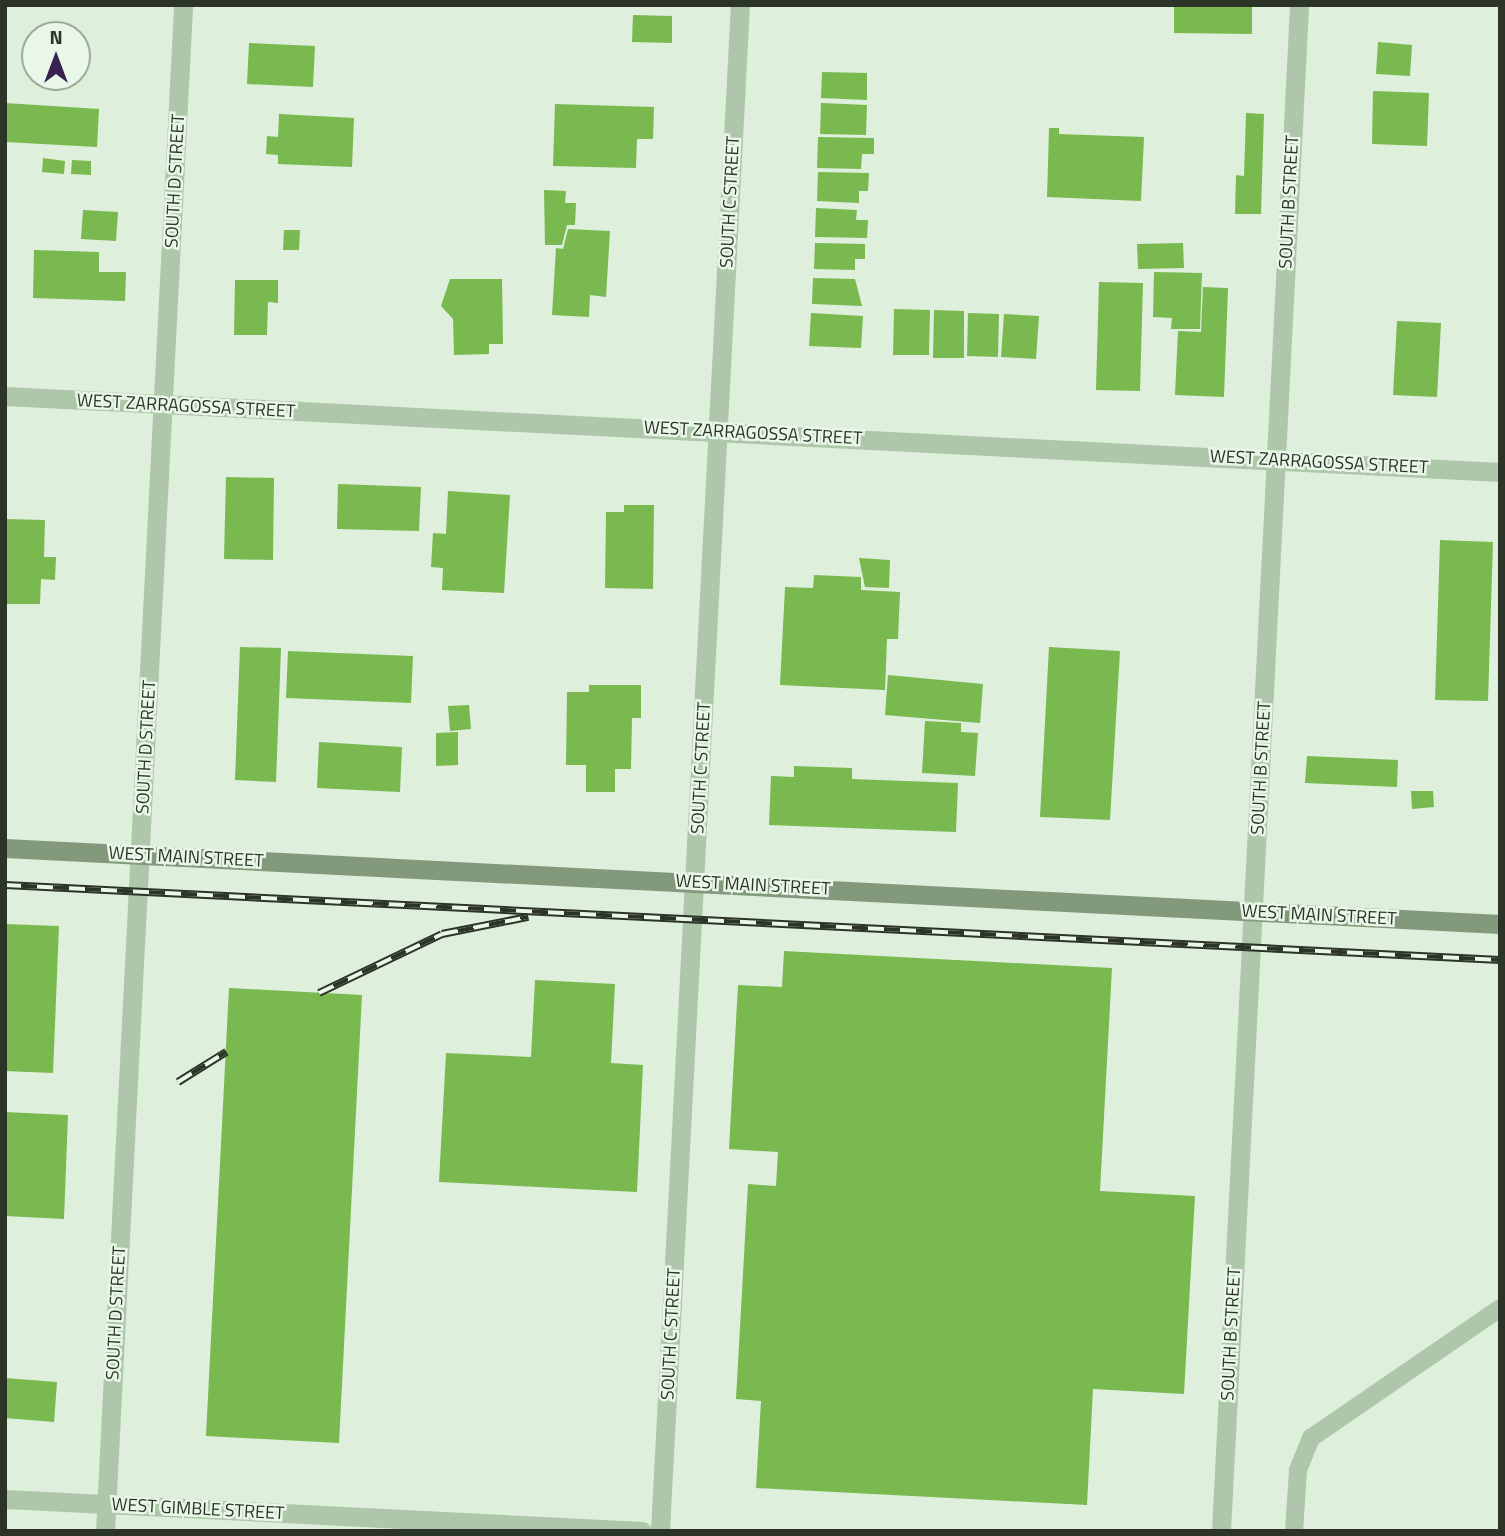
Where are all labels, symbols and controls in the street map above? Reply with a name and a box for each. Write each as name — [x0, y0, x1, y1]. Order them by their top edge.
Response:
north arrow — [21, 21, 91, 91]
text: N — [49, 22, 63, 51]
street label: SOUTH D STREET — [161, 113, 189, 249]
street label: SOUTH C STREET — [716, 135, 744, 269]
street label: SOUTH B STREET — [1275, 135, 1303, 269]
street label: WEST ZARRAGOSSA STREET — [76, 389, 296, 423]
street label: WEST ZARRAGOSSA STREET — [643, 416, 863, 450]
street label: WEST ZARRAGOSSA STREET — [1209, 445, 1429, 479]
street label: SOUTH D STREET — [132, 679, 160, 815]
street label: SOUTH C STREET — [687, 701, 715, 835]
street label: SOUTH B STREET — [1247, 701, 1275, 835]
street label: WEST MAIN STREET — [108, 842, 264, 872]
street label: WEST MAIN STREET — [675, 870, 831, 900]
street label: WEST MAIN STREET — [1241, 900, 1397, 930]
street label: SOUTH D STREET — [102, 1245, 130, 1381]
street label: SOUTH C STREET — [657, 1267, 685, 1401]
street label: SOUTH B STREET — [1217, 1267, 1245, 1401]
street label: WEST GIMBLE STREET — [111, 1494, 285, 1524]

